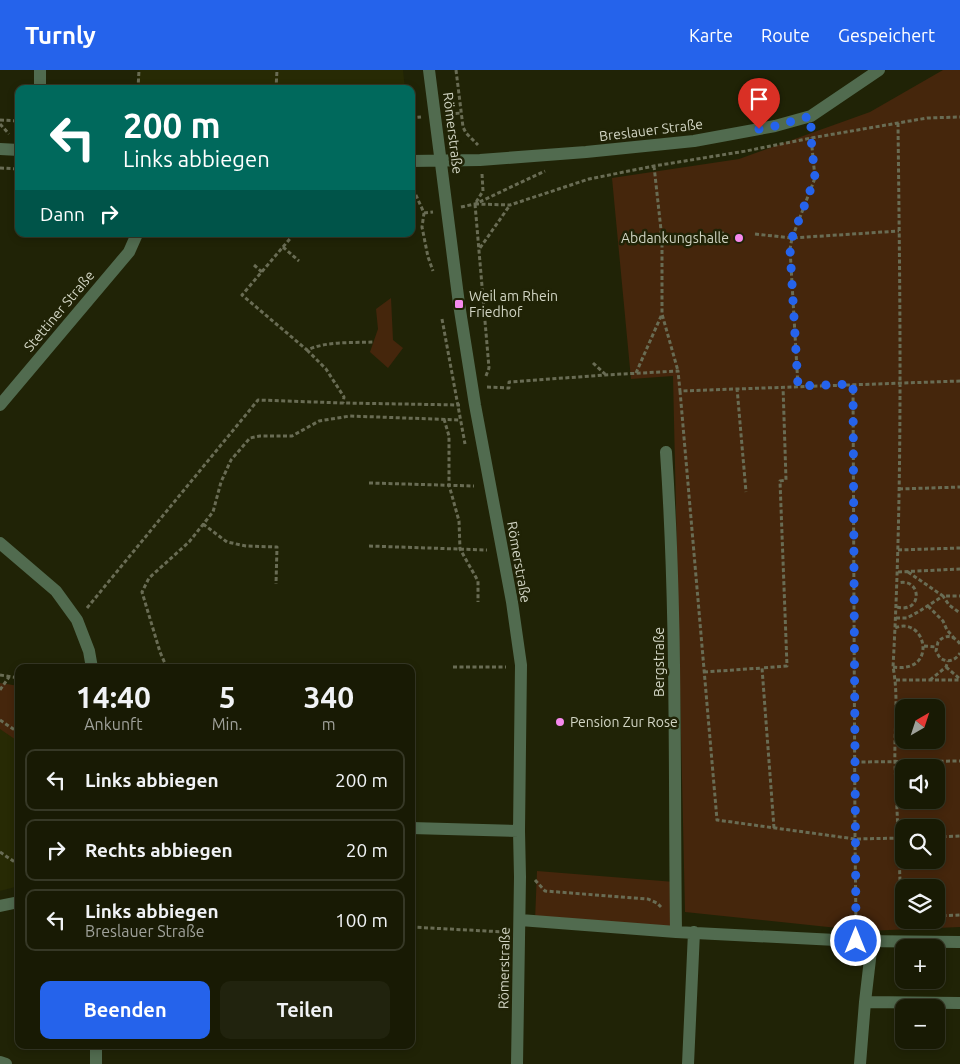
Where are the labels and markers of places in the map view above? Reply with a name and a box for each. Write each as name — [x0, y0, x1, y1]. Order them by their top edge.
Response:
pin — [738, 78, 780, 129]
place label: Abdankungshalle — [621, 230, 729, 246]
marker: Abdankungshalle — [733, 232, 745, 244]
place label: Weil am Rhein Friedhof — [469, 288, 558, 320]
marker: Weil am Rhein Friedhof — [453, 298, 465, 310]
place label: Pension Zur Rose — [570, 714, 678, 730]
marker: Pension Zur Rose — [554, 716, 566, 728]

